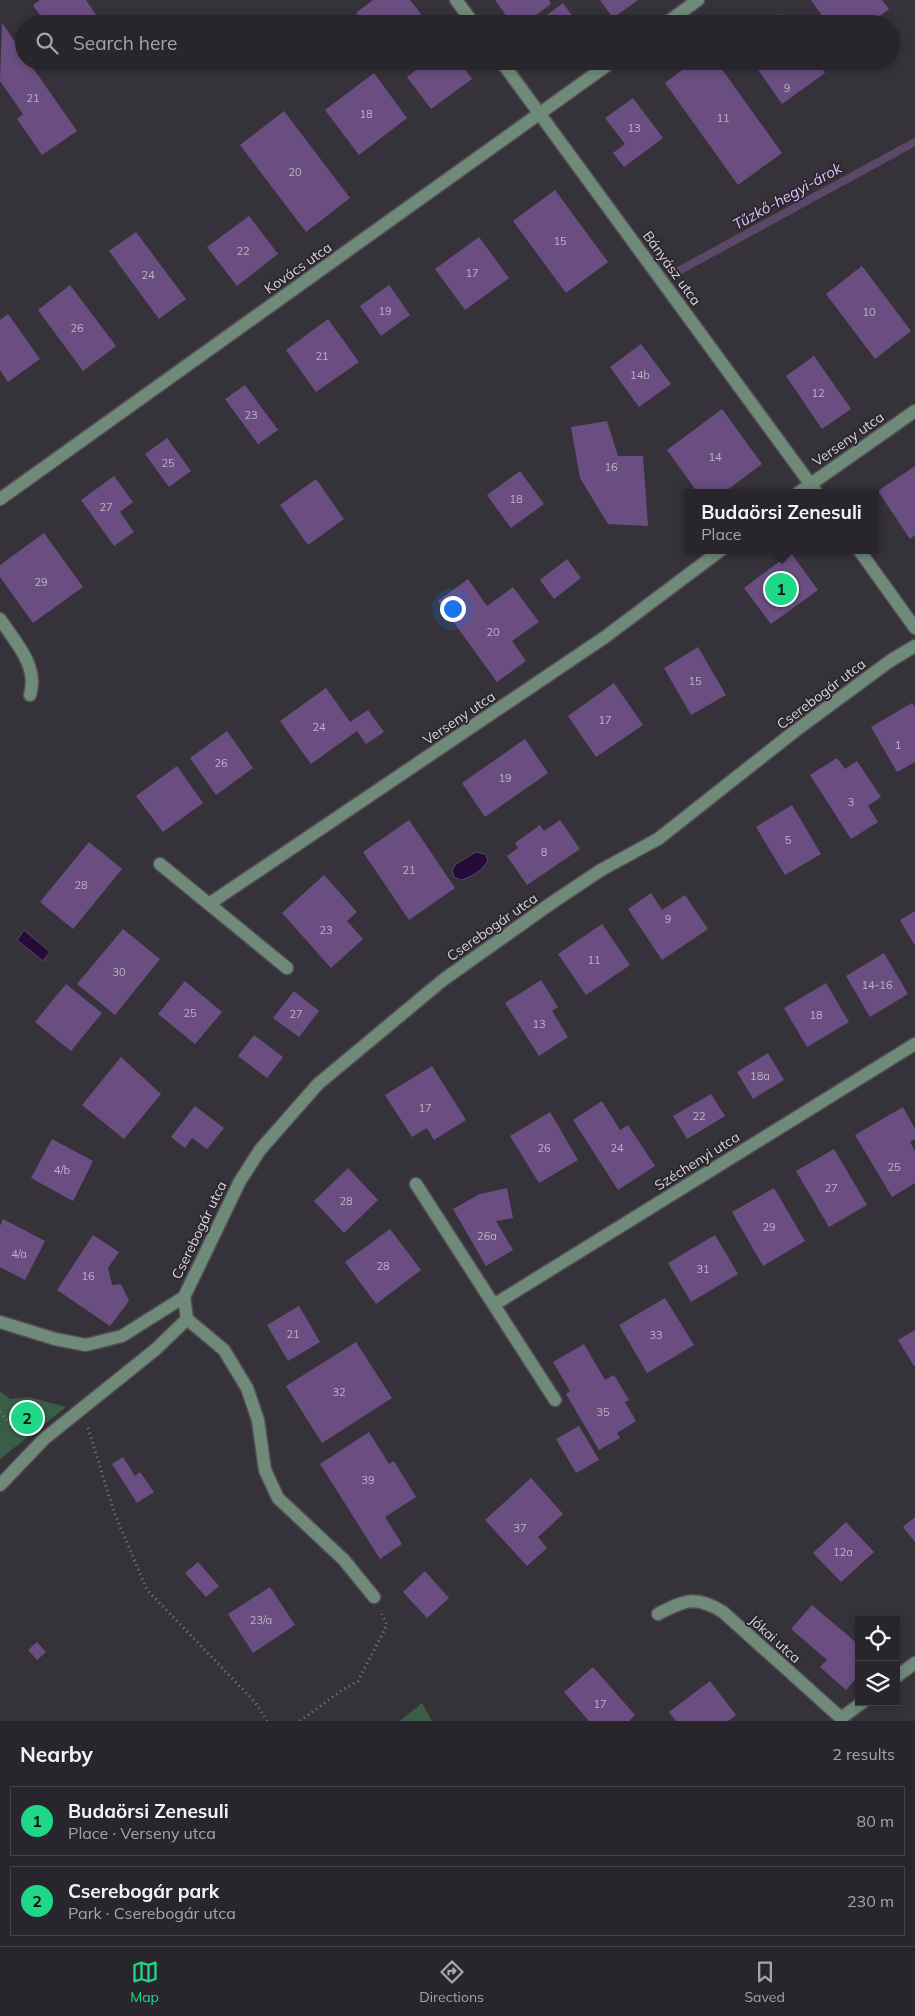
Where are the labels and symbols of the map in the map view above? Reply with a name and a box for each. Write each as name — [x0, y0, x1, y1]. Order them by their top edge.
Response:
house number: 9 — [784, 81, 790, 95]
house number: 21 — [26, 91, 40, 105]
house number: 18 — [359, 107, 373, 121]
house number: 11 — [716, 111, 730, 125]
house number: 13 — [627, 121, 641, 135]
water label: Tűzkő-hegyi-árok — [729, 158, 846, 234]
house number: 20 — [288, 165, 302, 179]
street label: Bányász utca — [639, 227, 705, 309]
house number: 15 — [553, 234, 567, 248]
street label: Kovács utca — [261, 238, 335, 298]
house number: 22 — [236, 244, 250, 258]
house number: 17 — [465, 266, 479, 280]
house number: 24 — [141, 268, 155, 282]
house number: 19 — [378, 304, 392, 318]
house number: 10 — [862, 305, 876, 319]
house number: 26 — [70, 321, 84, 335]
house number: 21 — [315, 349, 329, 363]
house number: 14b — [630, 368, 650, 382]
house number: 12 — [811, 386, 825, 400]
house number: 23 — [244, 408, 258, 422]
street label: Verseny utca — [809, 408, 887, 470]
house number: 14 — [708, 450, 722, 464]
house number: 25 — [161, 456, 175, 470]
house number: 16 — [604, 460, 618, 474]
house number: 18 — [509, 492, 523, 506]
house number: 27 — [99, 500, 113, 514]
pin: 1 — [765, 570, 797, 608]
house number: 29 — [34, 575, 48, 589]
your location — [440, 596, 466, 622]
house number: 20 — [486, 625, 500, 639]
street label: Cserebogár utca — [773, 655, 869, 733]
house number: 15 — [688, 674, 702, 688]
street label: Verseny utca — [419, 687, 499, 749]
house number: 17 — [598, 713, 612, 727]
house number: 24 — [312, 720, 326, 734]
house number: 1 — [895, 738, 901, 752]
house number: 26 — [214, 756, 228, 770]
house number: 19 — [498, 771, 512, 785]
house number: 3 — [848, 795, 854, 809]
house number: 5 — [785, 833, 792, 847]
house number: 8 — [541, 845, 548, 859]
house number: 21 — [402, 863, 416, 877]
house number: 28 — [74, 878, 88, 892]
street label: Cserebogár utca — [443, 889, 541, 965]
house number: 9 — [665, 912, 671, 926]
house number: 23 — [319, 923, 333, 937]
house number: 11 — [587, 953, 601, 967]
house number: 30 — [112, 965, 126, 979]
house number: 14-16 — [861, 978, 893, 992]
house number: 25 — [183, 1006, 197, 1020]
house number: 27 — [289, 1007, 303, 1021]
house number: 18 — [809, 1008, 823, 1022]
house number: 13 — [532, 1017, 546, 1031]
house number: 18a — [750, 1069, 770, 1083]
house number: 17 — [418, 1101, 432, 1115]
house number: 22 — [692, 1109, 706, 1123]
street label: Széchenyi utca — [651, 1128, 743, 1194]
house number: 26 — [537, 1141, 551, 1155]
house number: 24 — [610, 1141, 624, 1155]
house number: 25 — [887, 1160, 901, 1174]
house number: 4/b — [54, 1163, 71, 1177]
street label: Cserebogár utca — [168, 1178, 230, 1282]
house number: 27 — [824, 1181, 838, 1195]
house number: 28 — [339, 1194, 353, 1208]
house number: 29 — [762, 1220, 776, 1234]
house number: 26a — [477, 1229, 497, 1243]
house number: 4/a — [11, 1247, 27, 1261]
house number: 28 — [376, 1259, 390, 1273]
house number: 31 — [696, 1262, 710, 1276]
house number: 16 — [81, 1269, 95, 1283]
house number: 21 — [286, 1327, 300, 1341]
house number: 33 — [649, 1328, 663, 1342]
house number: 32 — [332, 1385, 346, 1399]
pin: 2 — [11, 1399, 43, 1437]
house number: 35 — [596, 1405, 610, 1419]
house number: 39 — [361, 1473, 375, 1487]
house number: 37 — [513, 1521, 527, 1535]
house number: 12a — [833, 1545, 853, 1559]
street label: Jókai utca — [745, 1611, 805, 1667]
house number: 23/a — [250, 1613, 272, 1627]
house number: 17 — [593, 1697, 607, 1711]

